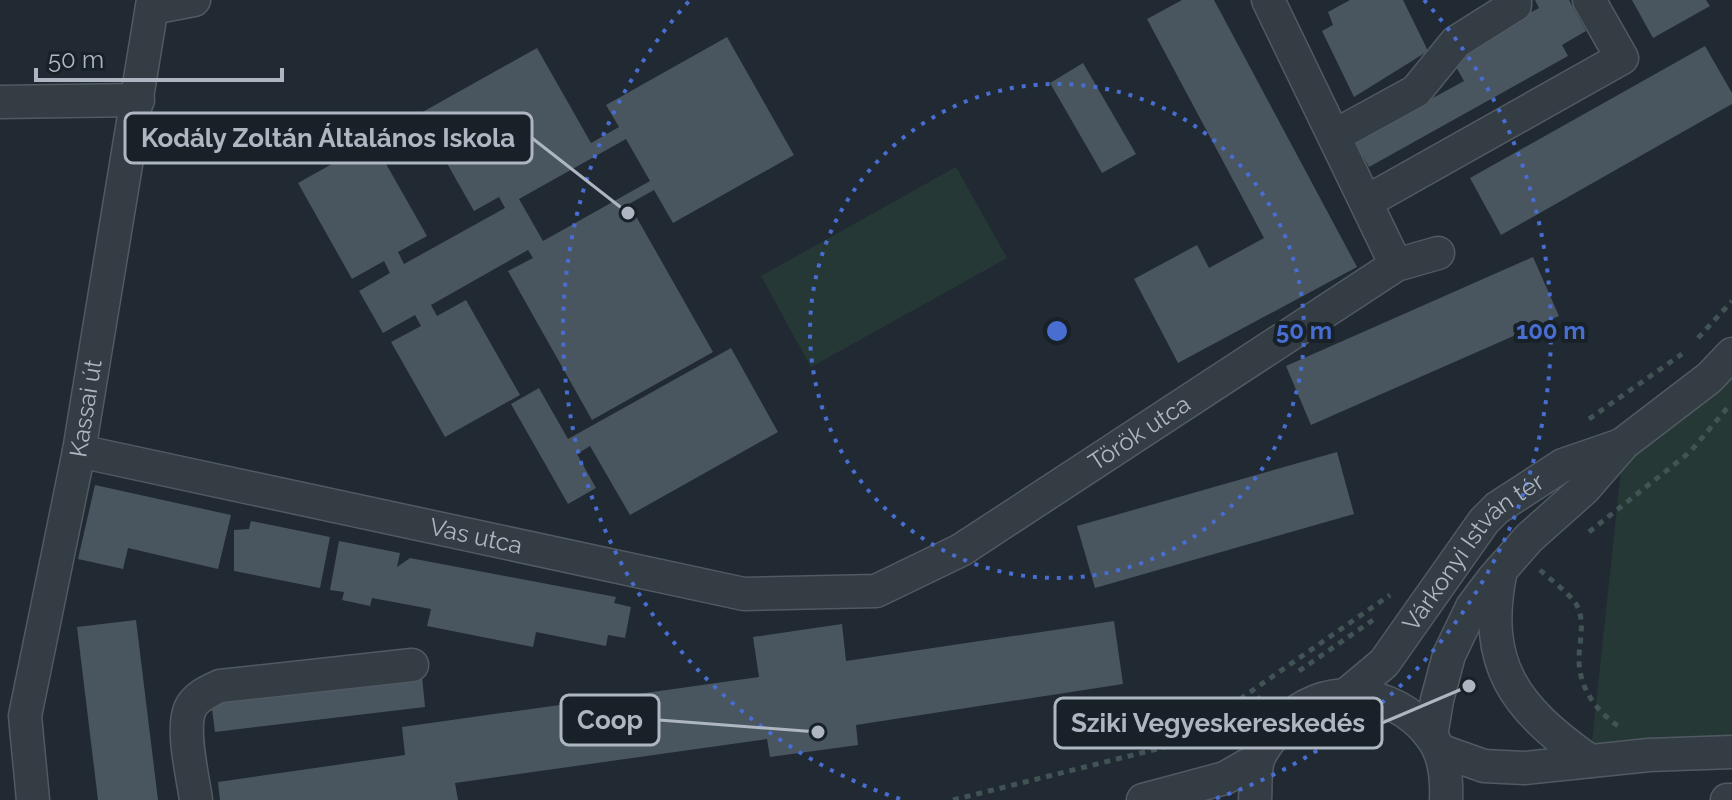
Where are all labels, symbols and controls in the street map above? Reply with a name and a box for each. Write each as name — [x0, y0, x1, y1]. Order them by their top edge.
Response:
scale bar — [36, 32, 282, 82]
text: 50 m — [48, 45, 104, 74]
callout: Kodály Zoltán Általános Iskola — [125, 113, 532, 163]
text: Kodály Zoltán Általános Iskola — [141, 123, 515, 153]
text: 50 m — [1276, 316, 1332, 345]
text: 100 m — [1516, 316, 1586, 345]
centre of rings — [1043, 317, 1071, 345]
street label: Kassai út — [63, 357, 108, 459]
street label: Török utca — [1083, 389, 1196, 477]
street label: Várkonyi István tér — [1396, 466, 1550, 636]
street label: Vas utca — [427, 512, 525, 560]
callout: Coop — [561, 695, 659, 745]
callout: Sziki Vegyeskereskedés — [1055, 698, 1382, 748]
text: Coop — [577, 705, 643, 735]
text: Sziki Vegyeskereskedés — [1071, 708, 1365, 738]

